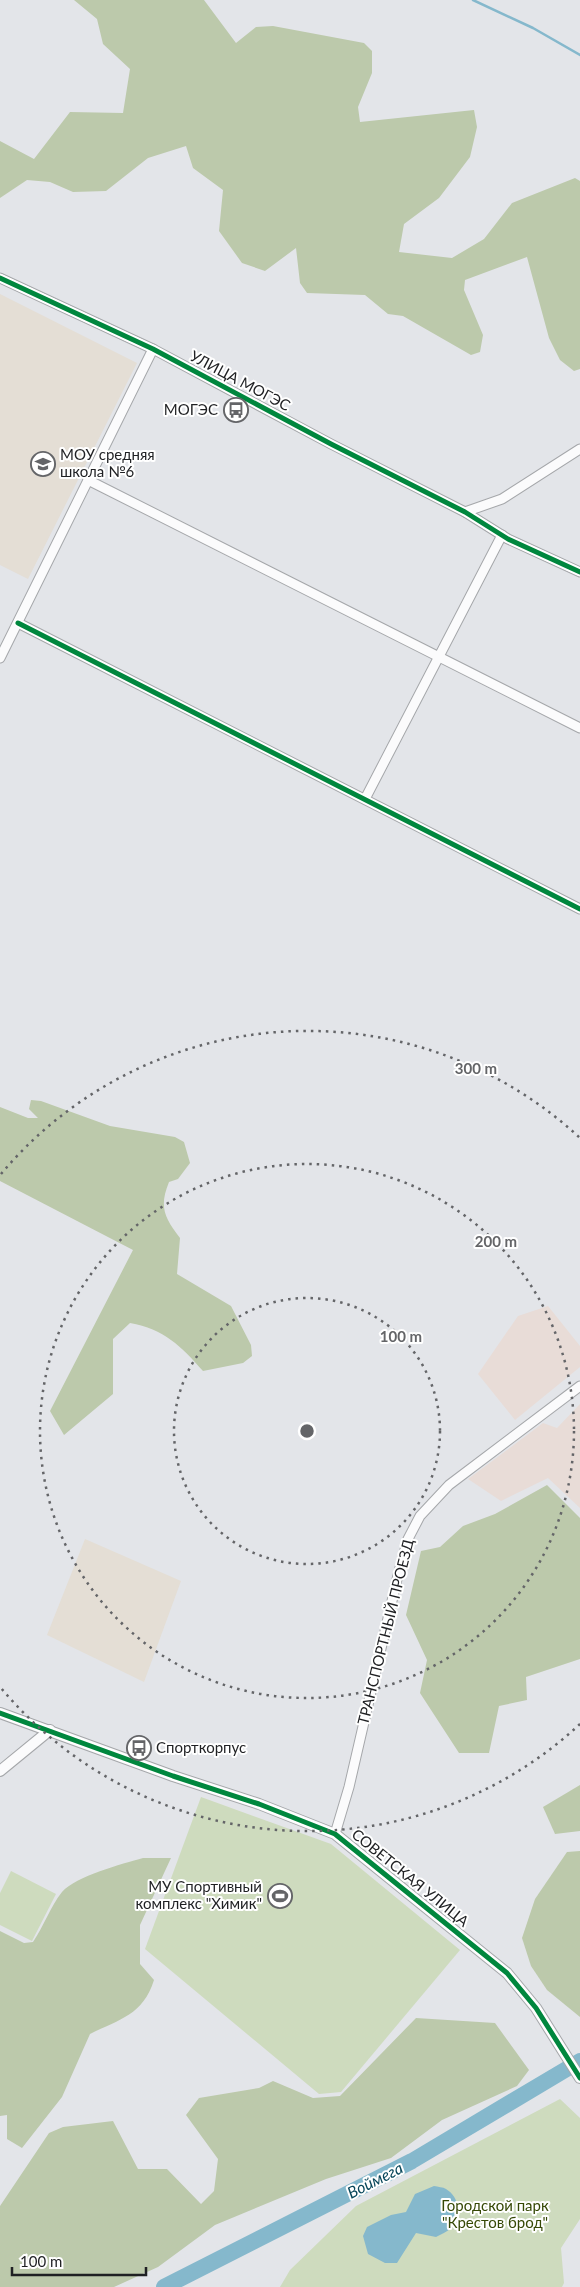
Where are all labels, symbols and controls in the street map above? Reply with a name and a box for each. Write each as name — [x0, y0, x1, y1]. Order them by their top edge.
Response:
street label: УЛИЦА МОГЭС — [187, 347, 293, 415]
bus stop icon: МОГЭС — [223, 397, 249, 423]
place label: МОГЭС — [164, 401, 218, 419]
place label: МОУ средняя школа №6 — [60, 445, 155, 480]
school or university icon: МОУ средняя школа №6 — [30, 451, 56, 477]
text: 300 m — [455, 1059, 497, 1077]
text: 200 m — [475, 1232, 517, 1250]
text: 100 m — [380, 1327, 422, 1345]
centre of rings — [298, 1422, 316, 1440]
street label: ТРАНСПОРТНЫЙ ПРОЕЗД — [353, 1537, 417, 1727]
bus stop icon: Спорткорпус — [126, 1735, 152, 1761]
place label: Спорткорпус — [156, 1738, 246, 1756]
street label: СОВЕТСКАЯ УЛИЦА — [349, 1825, 473, 1930]
place label: МУ Спортивный комплекс "Химик" — [136, 1877, 262, 1912]
sports icon: МУ Спортивный комплекс "Химик" — [267, 1883, 293, 1909]
water label: Воймега — [344, 2158, 406, 2202]
park label: Городской парк "Крестов брод" — [441, 2196, 549, 2231]
scale bar — [12, 2244, 146, 2276]
text: 100 m — [20, 2252, 62, 2270]

